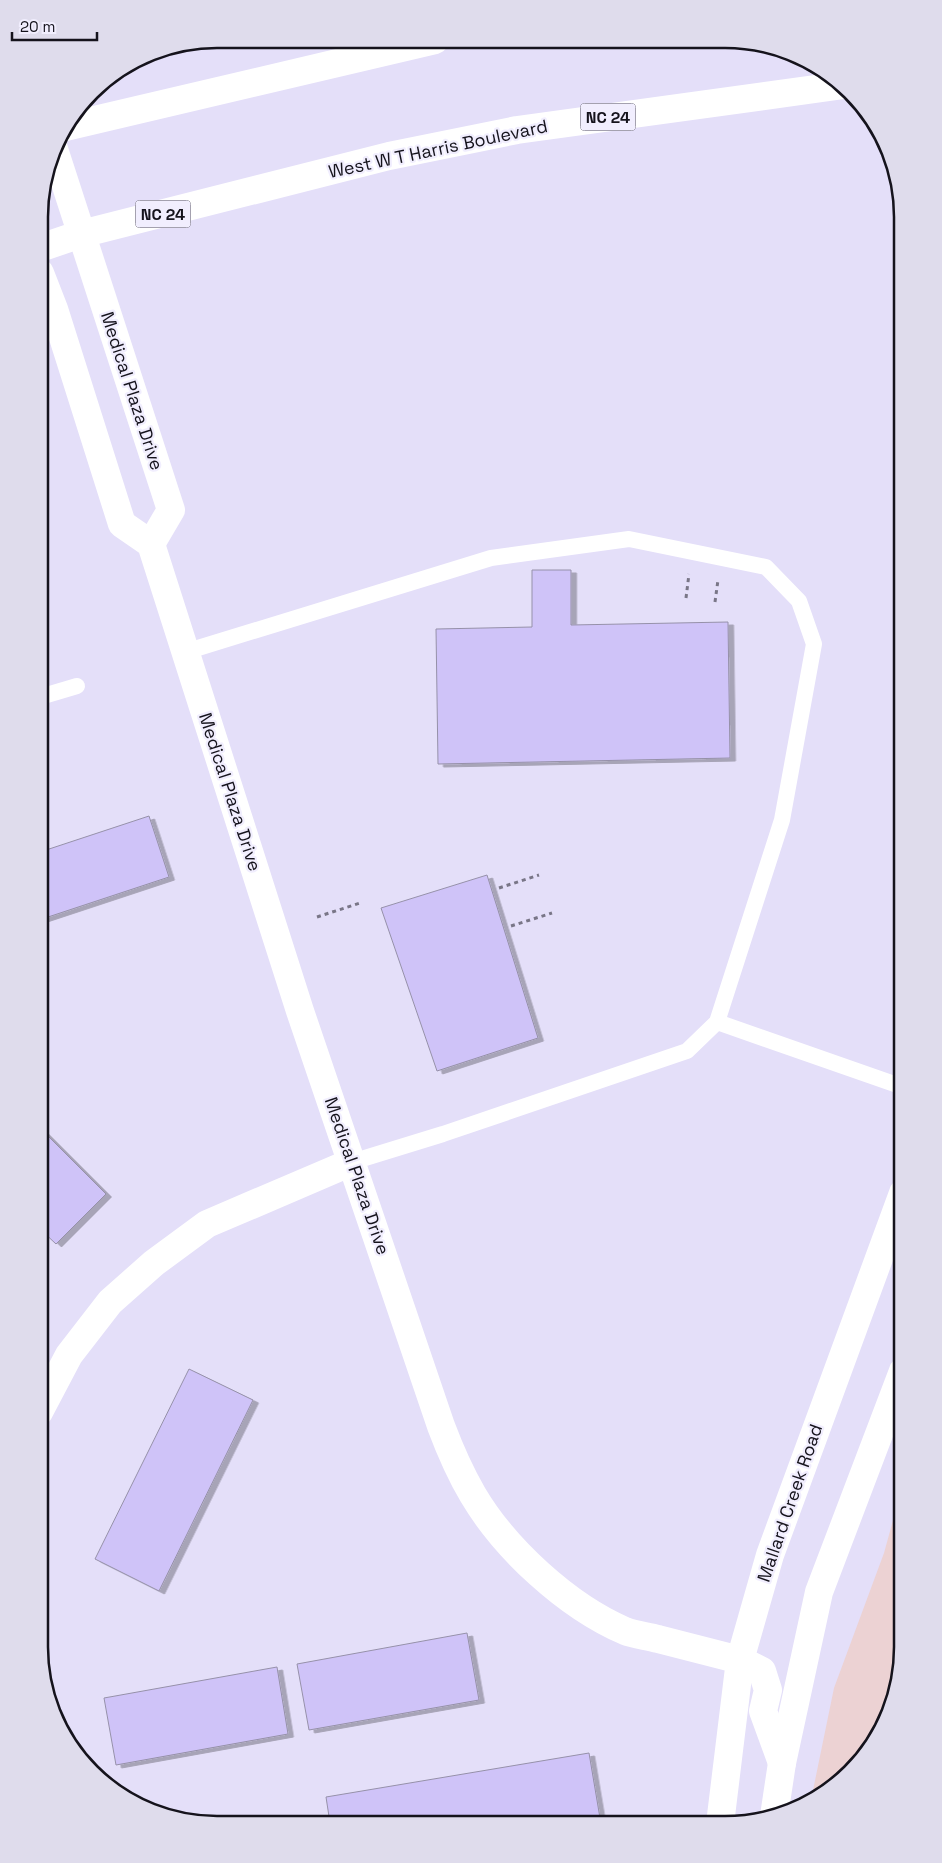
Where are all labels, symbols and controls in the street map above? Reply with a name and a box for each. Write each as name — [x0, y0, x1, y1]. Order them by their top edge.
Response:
scale bar — [12, 10, 98, 42]
text: 20 m — [20, 17, 55, 36]
road number: NC 24 — [580, 104, 636, 130]
street label: West W T Harris Boulevard — [326, 114, 550, 183]
road number: NC 24 — [136, 200, 190, 228]
street label: Medical Plaza Drive — [96, 309, 169, 473]
street label: Medical Plaza Drive — [194, 710, 267, 874]
street label: Medical Plaza Drive — [320, 1094, 395, 1258]
street label: Mallard Creek Road — [752, 1421, 827, 1585]

